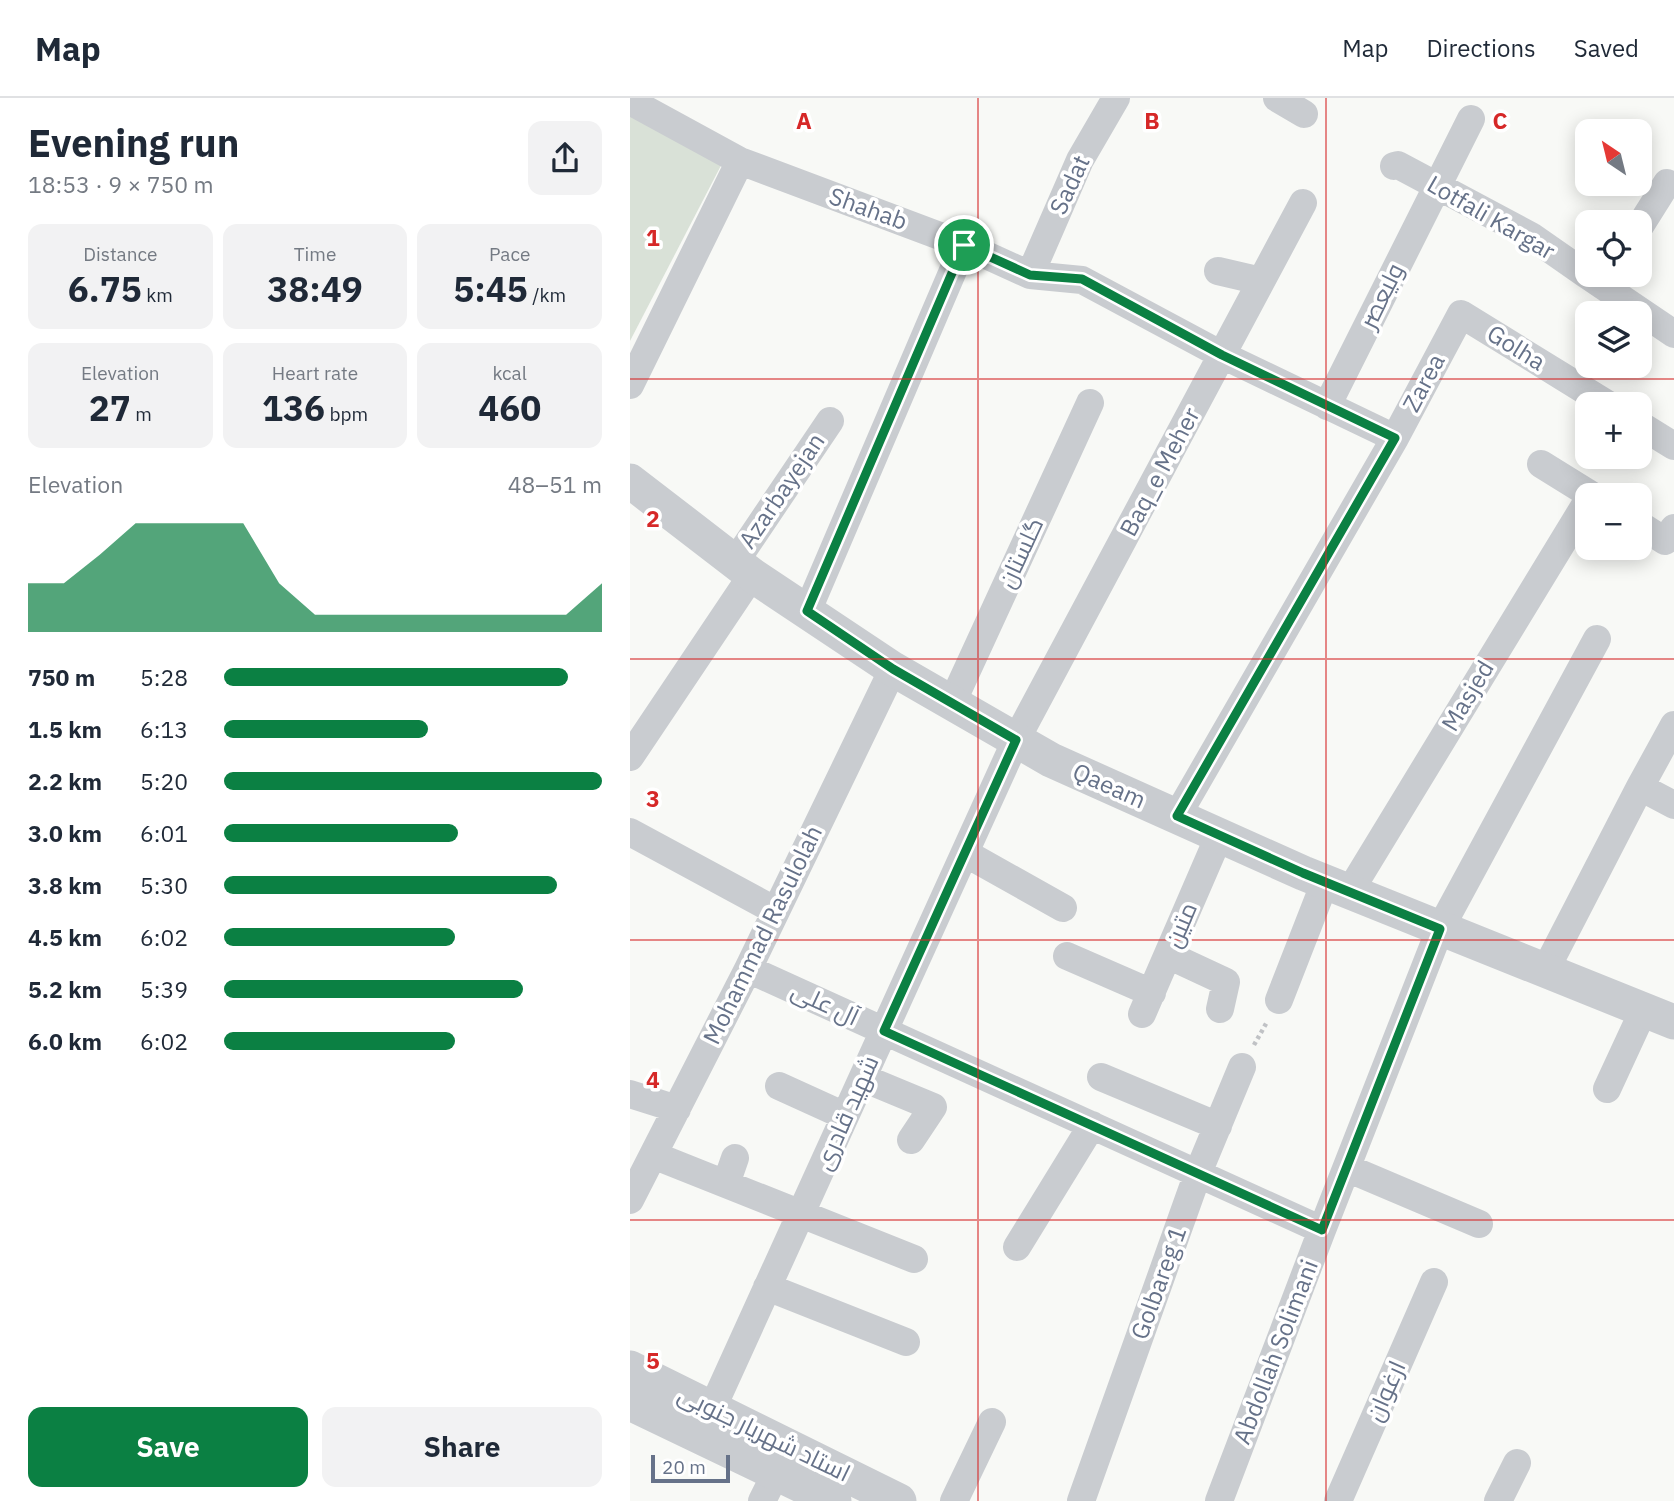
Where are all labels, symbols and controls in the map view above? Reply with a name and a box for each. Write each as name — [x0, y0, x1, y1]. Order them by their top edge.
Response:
text: Map — [35, 27, 101, 70]
text: Map — [1342, 32, 1388, 64]
text: Directions — [1426, 32, 1536, 64]
text: Saved — [1574, 32, 1639, 64]
text: A — [796, 105, 812, 135]
text: B — [1144, 105, 1160, 135]
text: C — [1493, 105, 1508, 135]
text: Evening run — [28, 118, 239, 167]
north arrow — [1575, 119, 1652, 196]
map controls — [1575, 119, 1652, 560]
button: share — [528, 121, 602, 195]
street label: Sadat — [1042, 150, 1097, 219]
street label: Lotfali Kargar — [1422, 168, 1561, 267]
text: 18:53 · 9 × 750 m — [28, 169, 214, 199]
street label: Shahab — [825, 179, 912, 237]
button: locate — [1575, 210, 1652, 287]
pin — [934, 215, 994, 275]
text: 1 — [646, 222, 660, 252]
icon: arrive — [945, 226, 983, 264]
text: Distance — [83, 242, 157, 266]
text: Time — [294, 242, 336, 266]
text: Pace — [489, 242, 530, 266]
street label: ولیعصر — [1351, 258, 1411, 335]
text: 6.75 — [68, 266, 142, 312]
text: 38:49 — [267, 266, 363, 312]
text: 5:45 — [453, 266, 528, 312]
text: km — [142, 283, 173, 307]
text: /km — [528, 283, 566, 307]
button: layers — [1575, 301, 1652, 378]
street label: Golha — [1481, 317, 1552, 378]
street label: Zarea — [1395, 348, 1452, 417]
text: Elevation — [81, 361, 160, 385]
text: Heart rate — [272, 361, 358, 385]
text: kcal — [492, 361, 527, 385]
text: 27 — [89, 385, 131, 431]
text: 136 — [262, 385, 325, 431]
text: 460 — [478, 385, 541, 431]
button: + — [1575, 392, 1652, 469]
street label: Baq_e Meher — [1112, 401, 1207, 542]
text: m — [131, 402, 152, 426]
text: bpm — [325, 402, 368, 426]
street label: Azarbayejan — [731, 427, 831, 554]
text: Elevation — [28, 469, 123, 499]
text: 48–51 m — [508, 469, 602, 499]
button: − — [1575, 483, 1652, 560]
text: 2 — [646, 503, 660, 533]
street label: گلستان — [990, 512, 1050, 593]
street label: Masjed — [1434, 654, 1501, 737]
text: 750 m — [28, 662, 95, 692]
text: 5:28 — [140, 662, 188, 692]
text: 1.5 km — [28, 714, 102, 744]
text: 6:13 — [140, 714, 188, 744]
street label: Qaeam — [1068, 755, 1151, 815]
text: 2.2 km — [28, 766, 102, 796]
text: 5:20 — [140, 766, 188, 796]
text: 3 — [646, 783, 660, 813]
text: 3.0 km — [28, 818, 102, 848]
text: 6:01 — [140, 818, 188, 848]
street label: Mohammad Rasulolah — [695, 820, 829, 1049]
text: 3.8 km — [28, 870, 102, 900]
text: 5:30 — [140, 870, 188, 900]
street label: متین — [1156, 897, 1204, 952]
text: 4.5 km — [28, 922, 102, 952]
text: 6:02 — [140, 922, 188, 952]
text: 5.2 km — [28, 974, 102, 1004]
text: 5:39 — [140, 974, 188, 1004]
street label: آل علی — [787, 974, 865, 1033]
text: 6.0 km — [28, 1026, 102, 1056]
text: 6:02 — [140, 1026, 188, 1056]
street label: شهید قادری — [807, 1050, 886, 1175]
text: 4 — [646, 1064, 660, 1094]
street label: Golbareg 1 — [1123, 1222, 1193, 1344]
street label: Abdollah Solimani — [1225, 1255, 1325, 1448]
text: 5 — [646, 1345, 660, 1375]
street label: ارغوان — [1358, 1355, 1413, 1426]
street label: استاد شهریار جنوبی — [673, 1378, 856, 1489]
button: Save — [28, 1407, 308, 1487]
button: Share — [322, 1407, 602, 1487]
scale bar — [651, 1452, 730, 1484]
text: 20 m — [662, 1455, 706, 1479]

